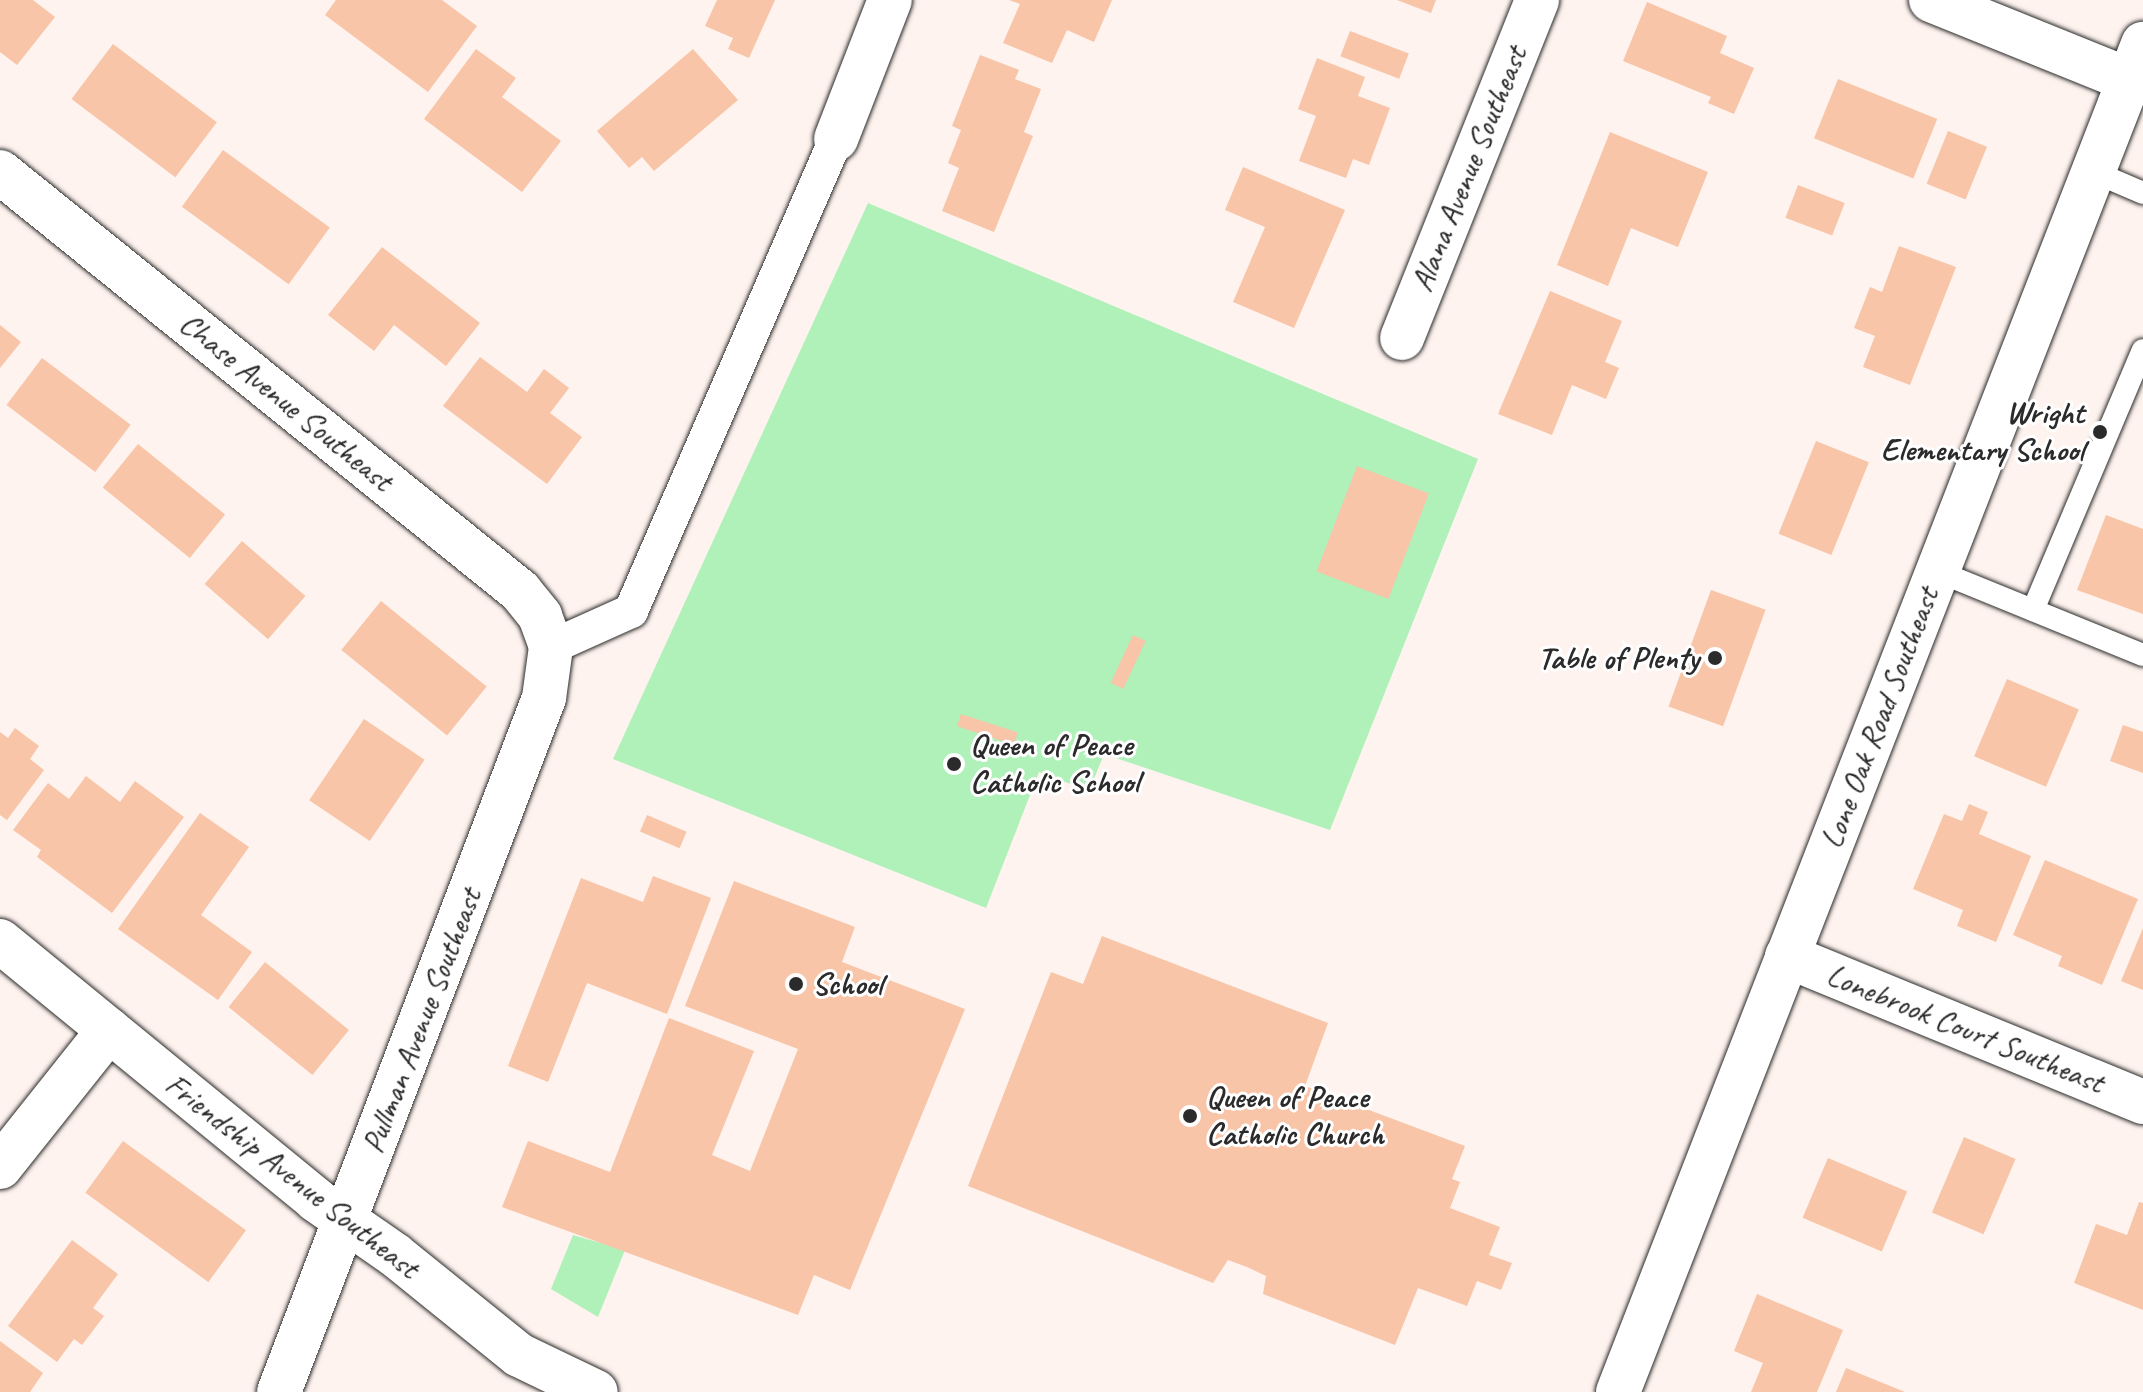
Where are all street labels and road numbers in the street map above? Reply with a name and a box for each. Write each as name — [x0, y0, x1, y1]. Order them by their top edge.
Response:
street label: Alana Avenue Southeast — [1402, 41, 1536, 297]
street label: Chase Avenue Southeast — [171, 304, 401, 500]
street label: Lone Oak Road Southeast — [1812, 582, 1948, 854]
street label: Pullman Avenue Southeast — [354, 883, 490, 1159]
street label: Lonebrook Court Southeast — [1821, 956, 2109, 1102]
street label: Friendship Avenue Southeast — [158, 1065, 426, 1287]

